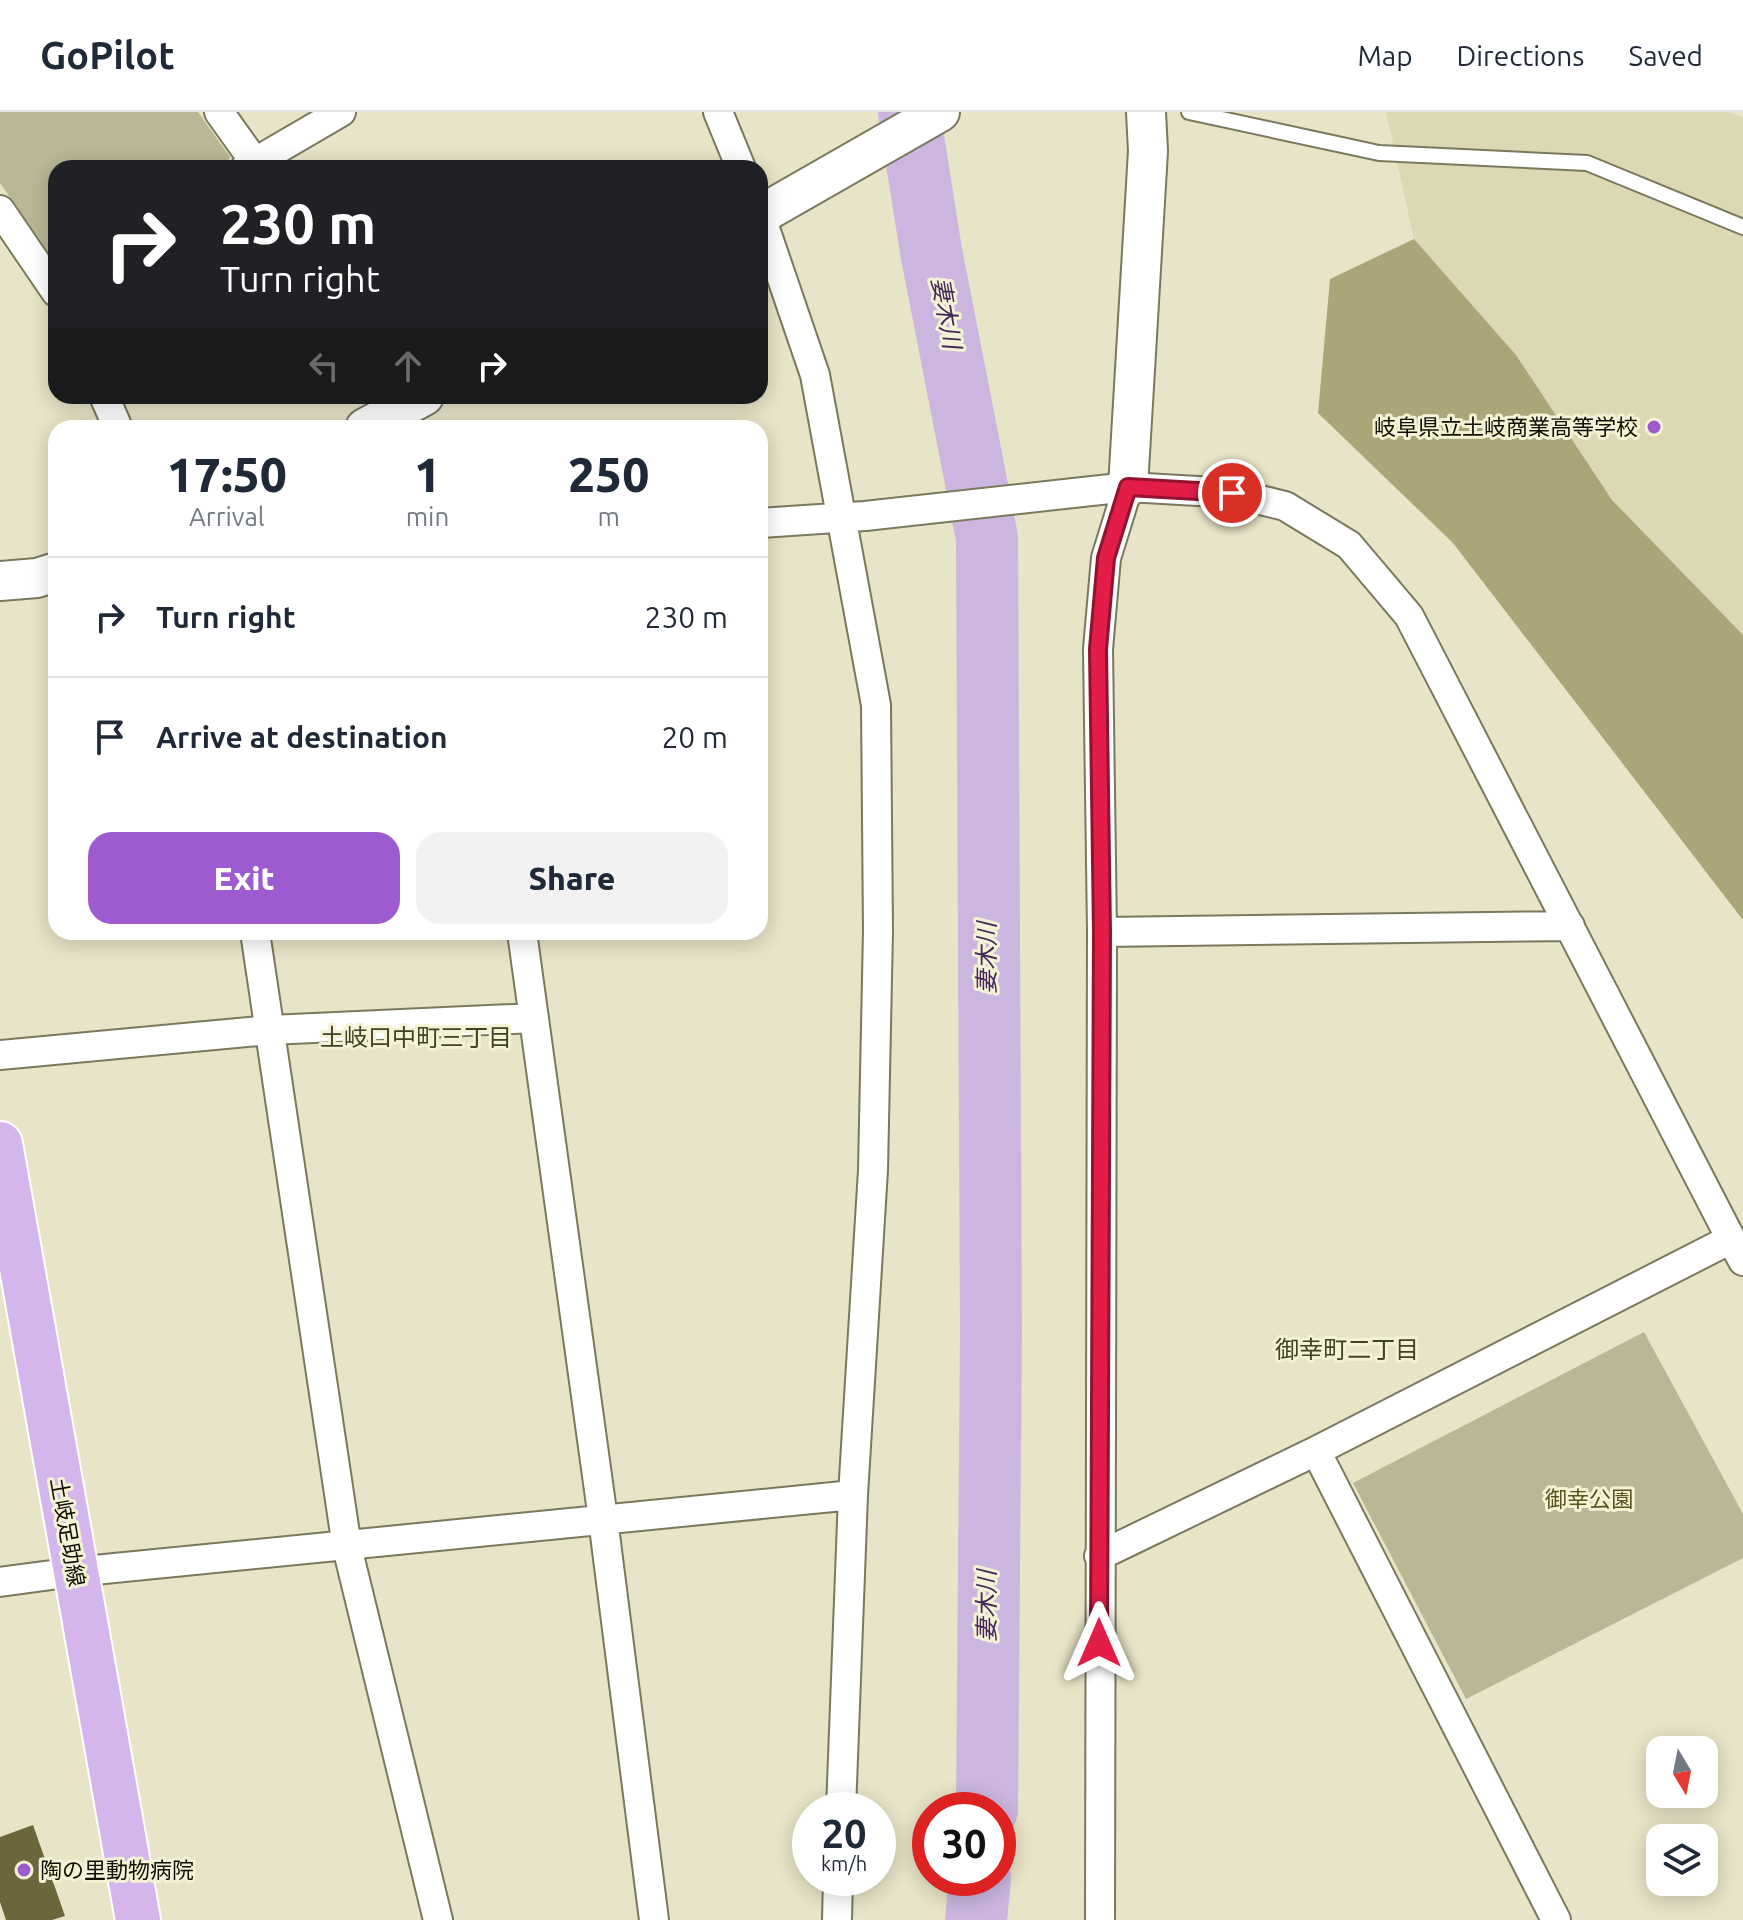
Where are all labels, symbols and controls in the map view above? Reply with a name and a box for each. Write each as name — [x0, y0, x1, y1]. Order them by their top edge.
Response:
text: GoPilot — [40, 34, 175, 76]
text: Map — [1357, 40, 1413, 71]
text: Directions — [1457, 40, 1584, 71]
text: Saved — [1628, 40, 1703, 71]
icon: right — [88, 192, 192, 296]
text: 230 m — [220, 192, 376, 255]
text: Turn right — [220, 258, 380, 299]
water label: 妻木川 — [927, 275, 967, 354]
icon: left — [302, 344, 346, 388]
icon: ahead — [386, 344, 430, 388]
icon: right — [470, 344, 514, 388]
place label: 岐阜県立土岐商業高等学校 — [1374, 414, 1638, 439]
marker: 岐阜県立土岐商業高等学校 — [1645, 418, 1663, 436]
text: 17:50 — [167, 447, 287, 501]
text: 1 — [414, 447, 441, 501]
text: 250 — [568, 447, 649, 501]
pin — [1198, 459, 1266, 527]
icon: arrive — [1210, 471, 1254, 515]
text: Arrival — [189, 502, 265, 531]
text: min — [406, 502, 449, 531]
text: m — [597, 502, 620, 531]
icon: right — [88, 595, 132, 639]
text: Turn right — [156, 600, 296, 634]
text: 230 m — [644, 600, 728, 634]
icon: arrive — [88, 715, 132, 759]
text: Arrive at destination — [156, 720, 448, 754]
text: 20 m — [661, 720, 728, 754]
button: Exit — [88, 832, 400, 924]
button: Share — [416, 832, 728, 924]
water label: 妻木川 — [973, 919, 1000, 994]
district label: 土岐口中町三丁目 — [320, 1024, 512, 1051]
district label: 御幸町二丁目 — [1275, 1336, 1419, 1363]
street label: 土岐足助線 — [47, 1476, 90, 1588]
park label: 御幸公園 — [1545, 1486, 1633, 1511]
water label: 妻木川 — [973, 1567, 1000, 1642]
position arrow — [1057, 1601, 1141, 1685]
north arrow — [1646, 1736, 1718, 1808]
map controls — [1646, 1736, 1718, 1896]
speed limit sign: 30 — [912, 1792, 1016, 1896]
text: 20 — [821, 1811, 867, 1856]
button: layers — [1646, 1824, 1718, 1896]
text: km/h — [821, 1852, 867, 1875]
place label: 陶の里動物病院 — [40, 1857, 194, 1882]
marker: 陶の里動物病院 — [15, 1861, 33, 1879]

